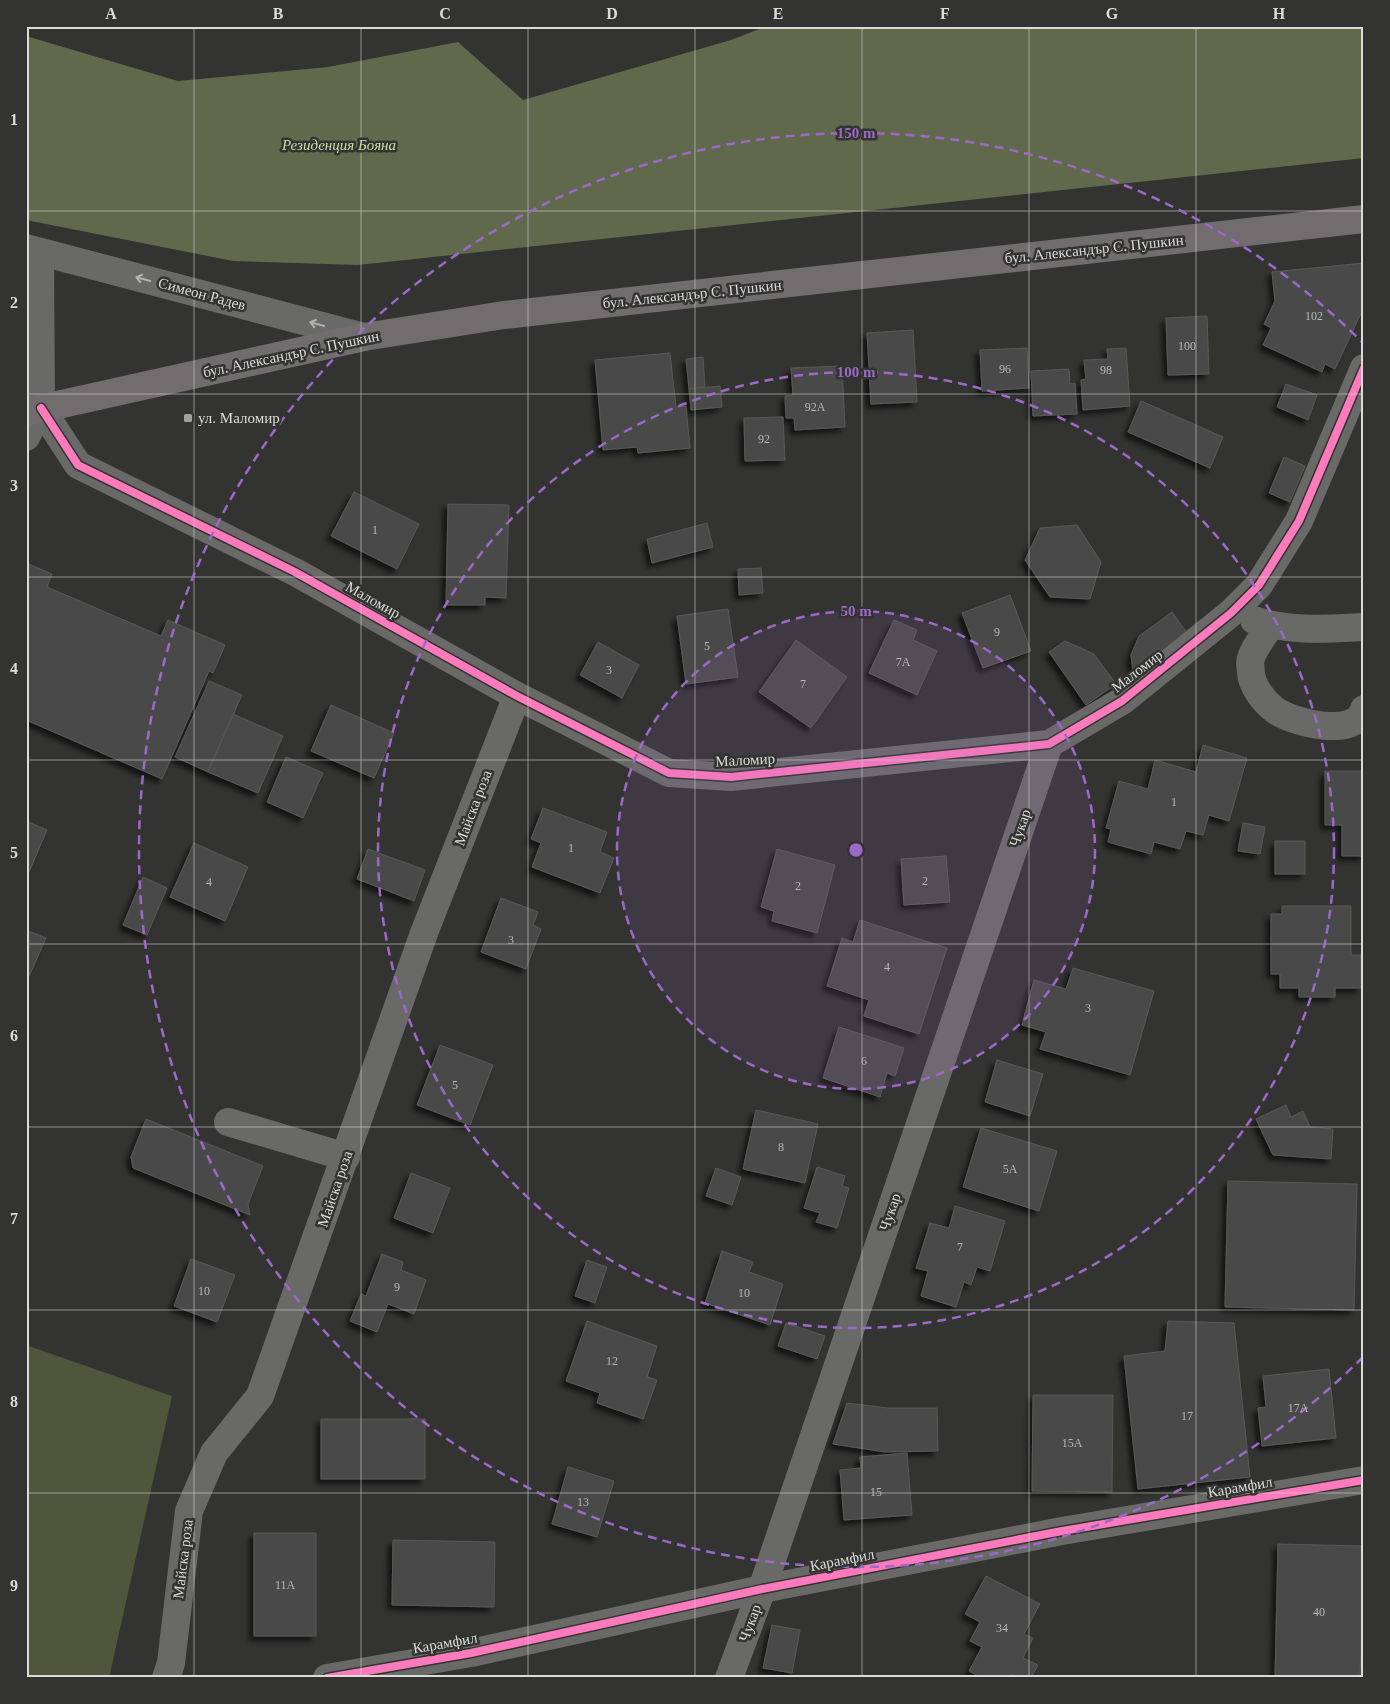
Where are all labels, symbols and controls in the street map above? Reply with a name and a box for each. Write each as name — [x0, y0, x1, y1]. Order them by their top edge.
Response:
text: A — [105, 5, 117, 22]
text: B — [273, 5, 284, 22]
text: C — [439, 5, 451, 22]
text: D — [606, 5, 618, 22]
text: E — [773, 5, 783, 22]
text: F — [940, 5, 950, 22]
text: G — [1106, 5, 1119, 22]
text: H — [1273, 5, 1286, 22]
text: 1 — [10, 111, 18, 128]
text: 150 m — [837, 125, 876, 141]
park label: Резиденция Бояна — [281, 137, 396, 153]
street label: бул. Александър С. Пушкин — [1004, 232, 1184, 266]
one-way arrow — [135, 274, 151, 283]
street label: Симеон Радев — [157, 275, 247, 313]
street label: бул. Александър С. Пушкин — [602, 277, 782, 311]
text: 2 — [10, 294, 18, 311]
house number: 102 — [1305, 309, 1323, 323]
one-way arrow — [309, 319, 325, 329]
street label: бул. Александър С. Пушкин — [201, 327, 381, 381]
house number: 100 — [1178, 339, 1196, 353]
house number: 96 — [999, 362, 1011, 376]
house number: 98 — [1100, 363, 1112, 377]
text: 100 m — [837, 364, 876, 380]
house number: 92А — [805, 400, 826, 414]
place label: ул. Маломир — [198, 410, 280, 426]
marker: ул. Маломир — [182, 412, 194, 424]
house number: 92 — [758, 432, 770, 446]
text: 3 — [10, 477, 18, 494]
house number: 1 — [372, 523, 378, 537]
street label: Маломир — [343, 578, 403, 622]
text: 50 m — [840, 603, 872, 619]
house number: 9 — [994, 625, 1000, 639]
house number: 5 — [704, 639, 710, 653]
street label: Маломир — [1108, 646, 1166, 696]
house number: 7А — [896, 655, 911, 669]
text: 4 — [10, 660, 18, 677]
house number: 3 — [606, 663, 612, 677]
house number: 7 — [800, 677, 806, 691]
street label: Маломир — [715, 750, 775, 770]
street label: Майска роза — [451, 768, 495, 848]
house number: 1 — [1171, 795, 1177, 809]
street label: Чукар — [1006, 807, 1034, 849]
house number: 1 — [568, 841, 574, 855]
centre of rings — [847, 841, 865, 859]
text: 5 — [10, 844, 18, 861]
house number: 2 — [922, 874, 928, 888]
house number: 4 — [206, 875, 212, 889]
house number: 2 — [795, 879, 801, 893]
house number: 3 — [508, 933, 514, 947]
house number: 4 — [884, 960, 890, 974]
house number: 3 — [1085, 1001, 1091, 1015]
text: 6 — [10, 1027, 18, 1044]
house number: 6 — [861, 1054, 867, 1068]
house number: 5 — [452, 1078, 458, 1092]
house number: 8 — [778, 1140, 784, 1154]
street label: Майска роза — [314, 1148, 356, 1229]
house number: 5А — [1003, 1162, 1018, 1176]
street label: Чукар — [876, 1191, 904, 1233]
text: 7 — [10, 1210, 18, 1227]
house number: 7 — [957, 1240, 963, 1254]
house number: 9 — [394, 1280, 400, 1294]
house number: 10 — [198, 1284, 210, 1298]
house number: 10 — [738, 1286, 750, 1300]
house number: 12 — [606, 1354, 618, 1368]
text: 8 — [10, 1393, 18, 1410]
house number: 17А — [1288, 1401, 1309, 1415]
house number: 17 — [1181, 1409, 1193, 1423]
house number: 15А — [1062, 1436, 1083, 1450]
street label: Карамфил — [1206, 1473, 1274, 1501]
house number: 15 — [870, 1485, 882, 1499]
house number: 13 — [577, 1495, 589, 1509]
street label: Майска роза — [170, 1518, 196, 1600]
street label: Карамфил — [808, 1546, 876, 1574]
text: 9 — [10, 1577, 18, 1594]
house number: 11А — [275, 1578, 295, 1592]
street label: Чукар — [736, 1602, 764, 1644]
house number: 40 — [1313, 1605, 1325, 1619]
house number: 34 — [996, 1621, 1008, 1635]
street label: Карамфил — [411, 1629, 479, 1657]

